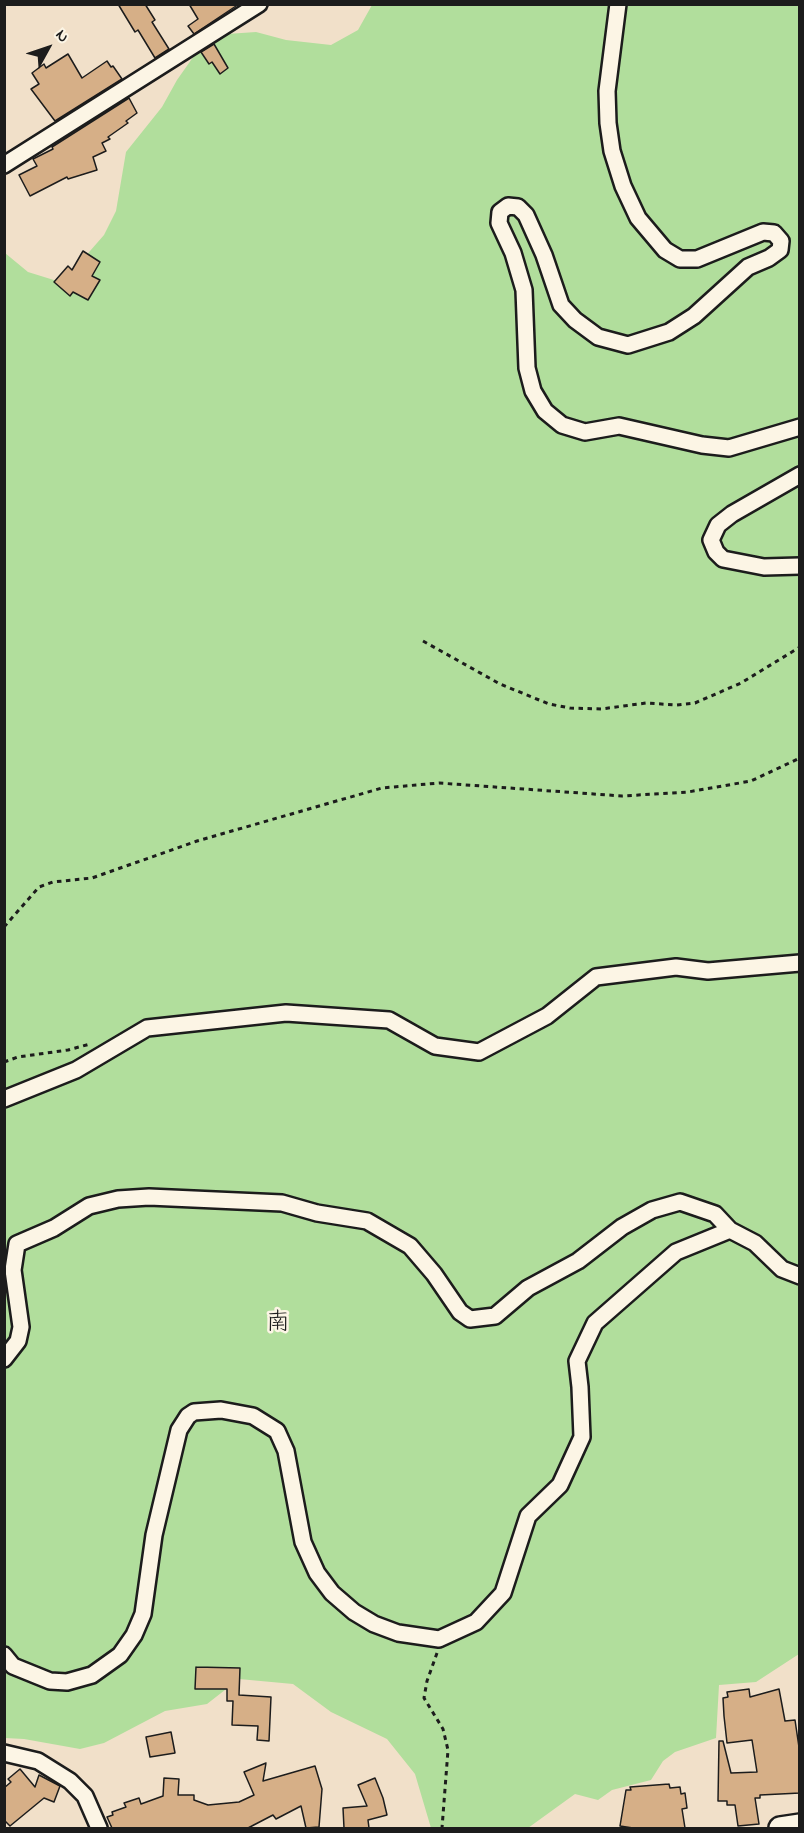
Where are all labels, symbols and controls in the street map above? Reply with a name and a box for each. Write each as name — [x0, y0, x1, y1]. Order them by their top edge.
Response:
north arrow — [18, 18, 78, 78]
text: N — [49, 25, 74, 48]
district label: 南 — [266, 1311, 290, 1339]

